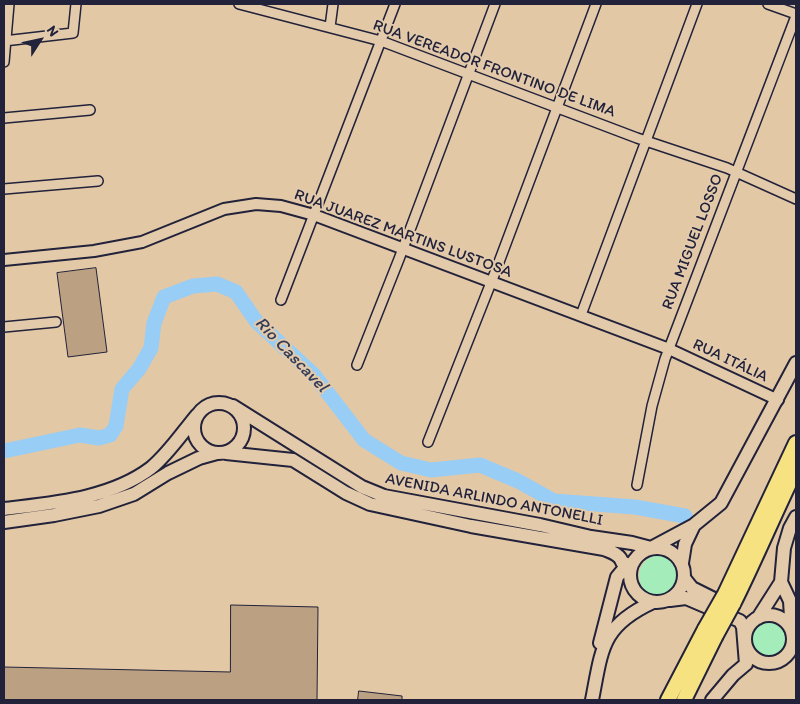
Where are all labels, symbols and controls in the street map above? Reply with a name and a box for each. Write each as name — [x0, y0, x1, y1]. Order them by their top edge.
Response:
north arrow — [15, 15, 65, 65]
street label: RUA VEREADOR FRONTINO DE LIMA — [370, 16, 618, 122]
text: N — [43, 22, 62, 40]
street label: RUA MIGUEL LOSSO — [658, 171, 728, 313]
street label: RUA JUAREZ MARTINS LUSTOSA — [291, 186, 515, 282]
water label: Rio Cascavel — [250, 313, 332, 397]
street label: RUA ITÁLIA — [689, 335, 771, 387]
street label: AVENIDA ARLINDO ANTONELLI — [384, 469, 604, 531]

